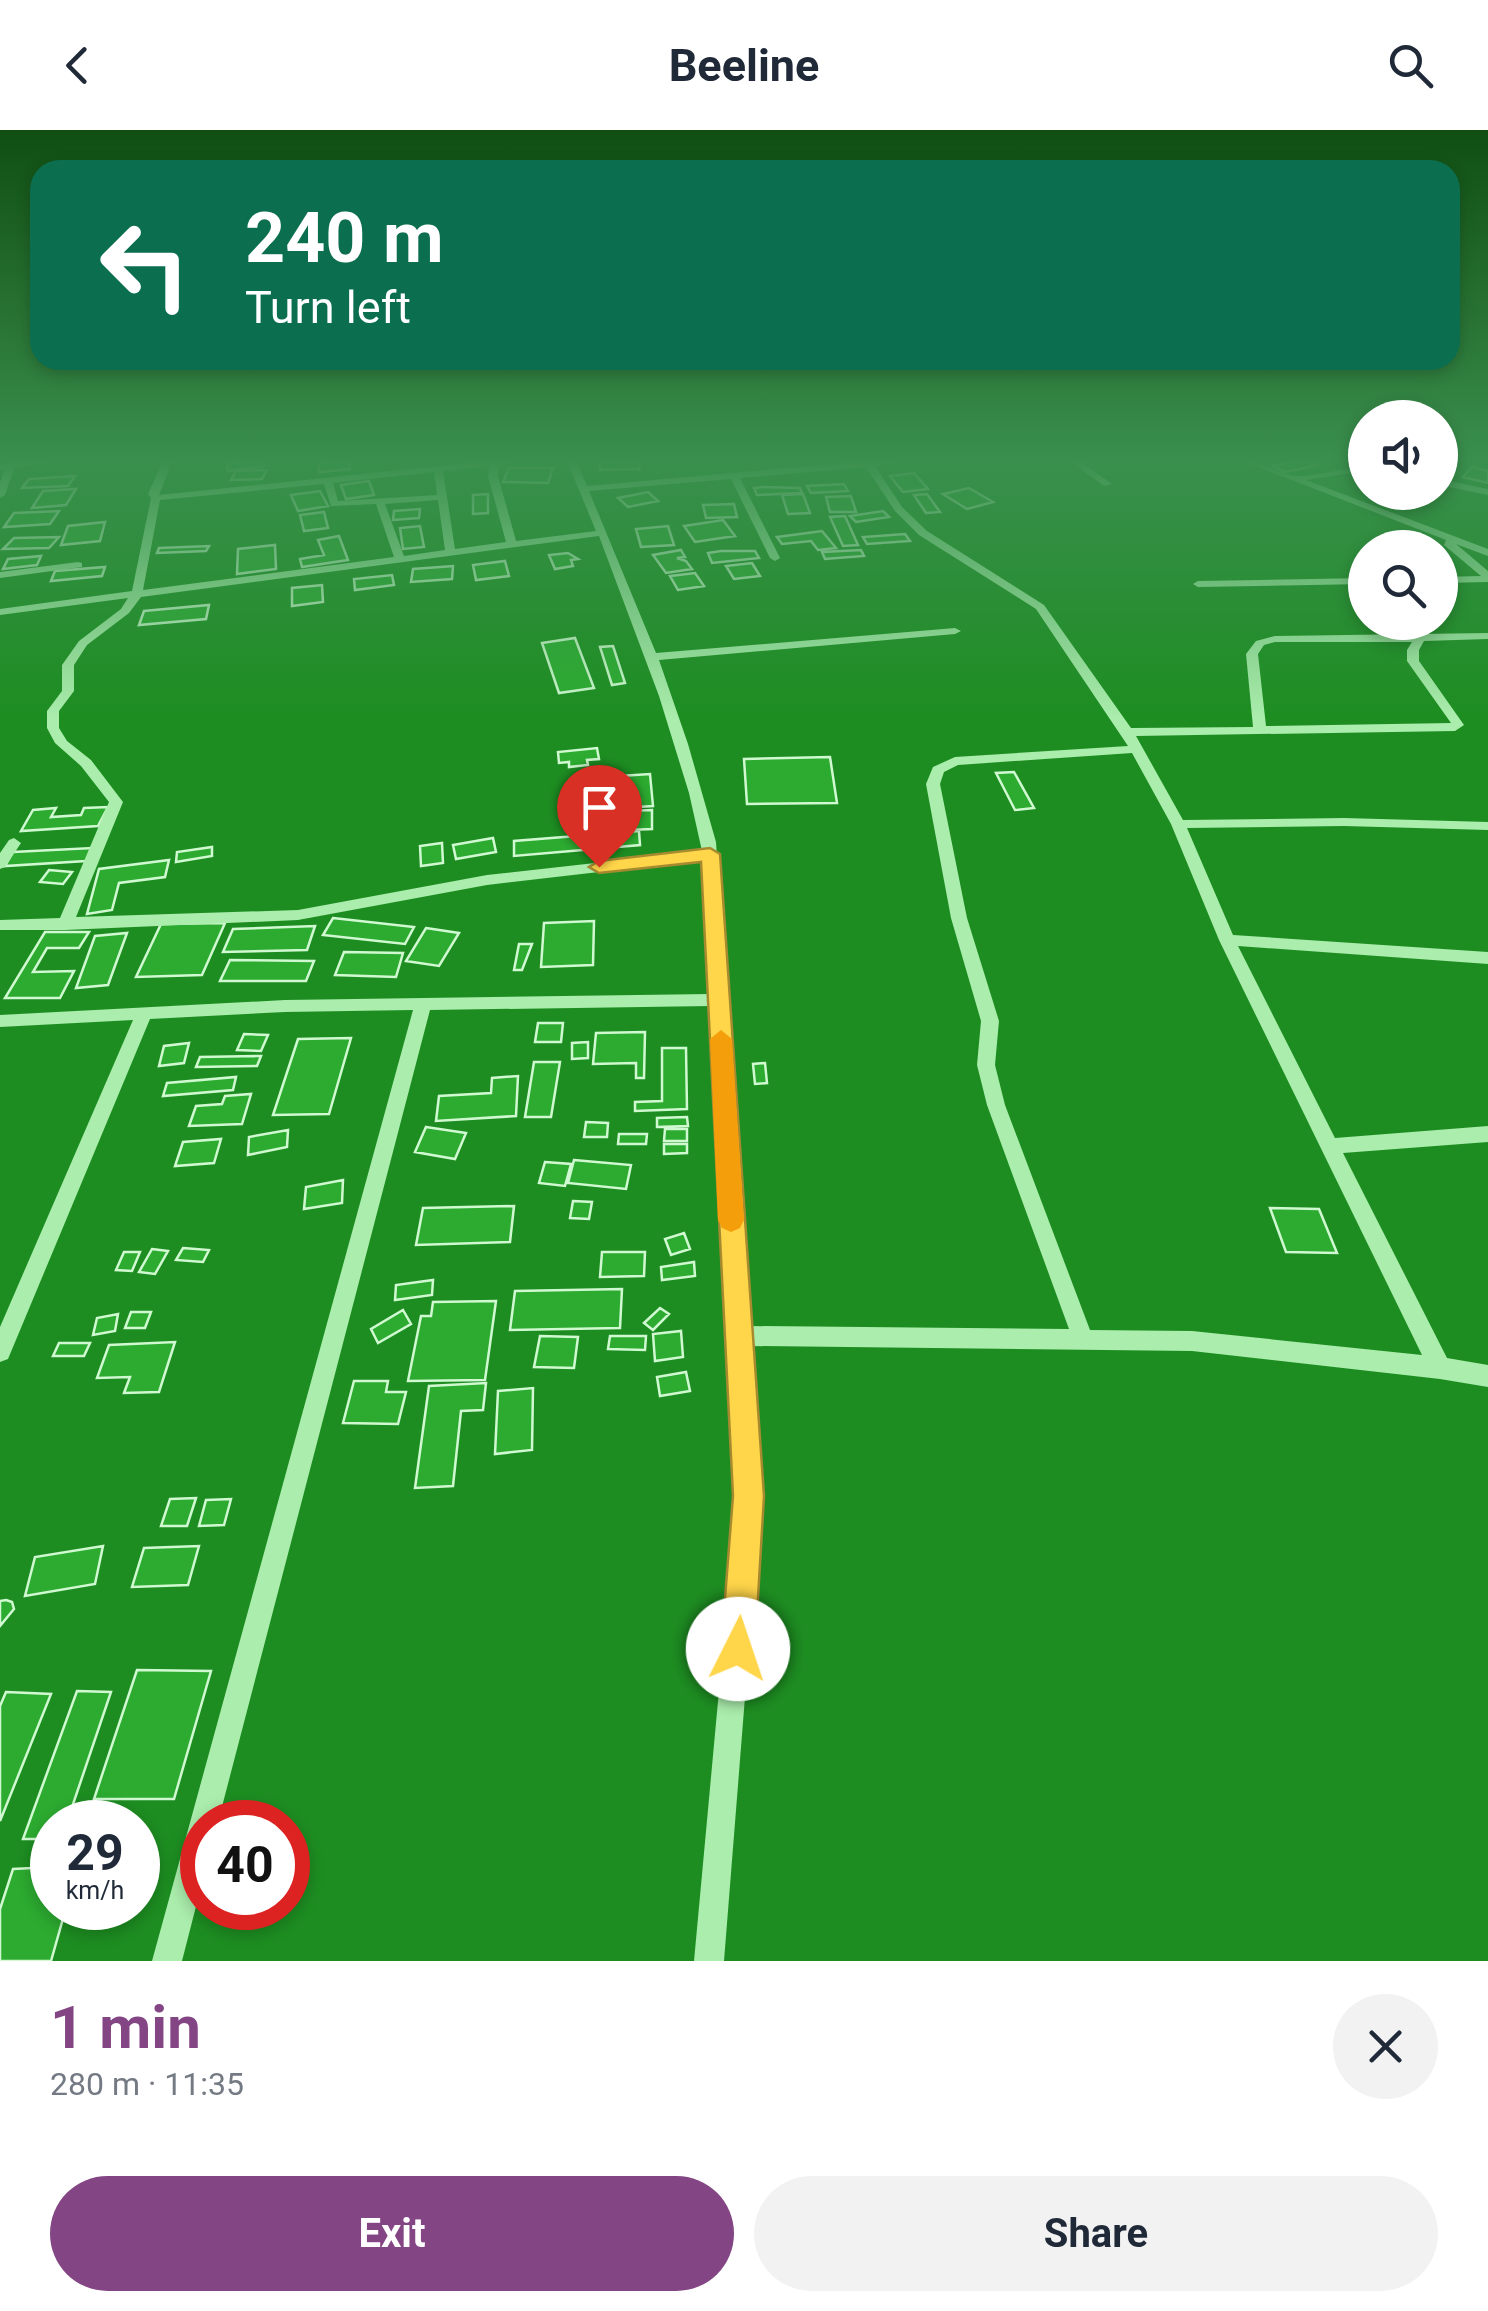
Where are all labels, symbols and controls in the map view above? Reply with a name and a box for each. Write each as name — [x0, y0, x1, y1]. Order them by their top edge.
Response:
icon: back — [50, 38, 105, 93]
icon: search — [1383, 38, 1438, 93]
text: Beeline — [669, 39, 819, 92]
text: 240 m — [245, 197, 444, 279]
icon: left — [80, 200, 210, 330]
text: Turn left — [245, 281, 411, 334]
map controls — [1348, 400, 1458, 640]
button: sound — [1348, 400, 1458, 510]
button: search — [1348, 530, 1458, 640]
pin — [557, 765, 642, 868]
icon: arrive — [572, 780, 627, 835]
position arrow — [686, 1597, 790, 1701]
speed limit sign: 40 — [180, 1800, 310, 1930]
text: 29 — [66, 1824, 124, 1882]
text: km/h — [66, 1876, 124, 1905]
text: 1 min — [50, 1992, 201, 2063]
button: close — [1333, 1994, 1438, 2099]
text: 280 m · 11:35 — [50, 2065, 244, 2103]
button: Exit — [50, 2176, 734, 2291]
button: Share — [754, 2176, 1438, 2291]

